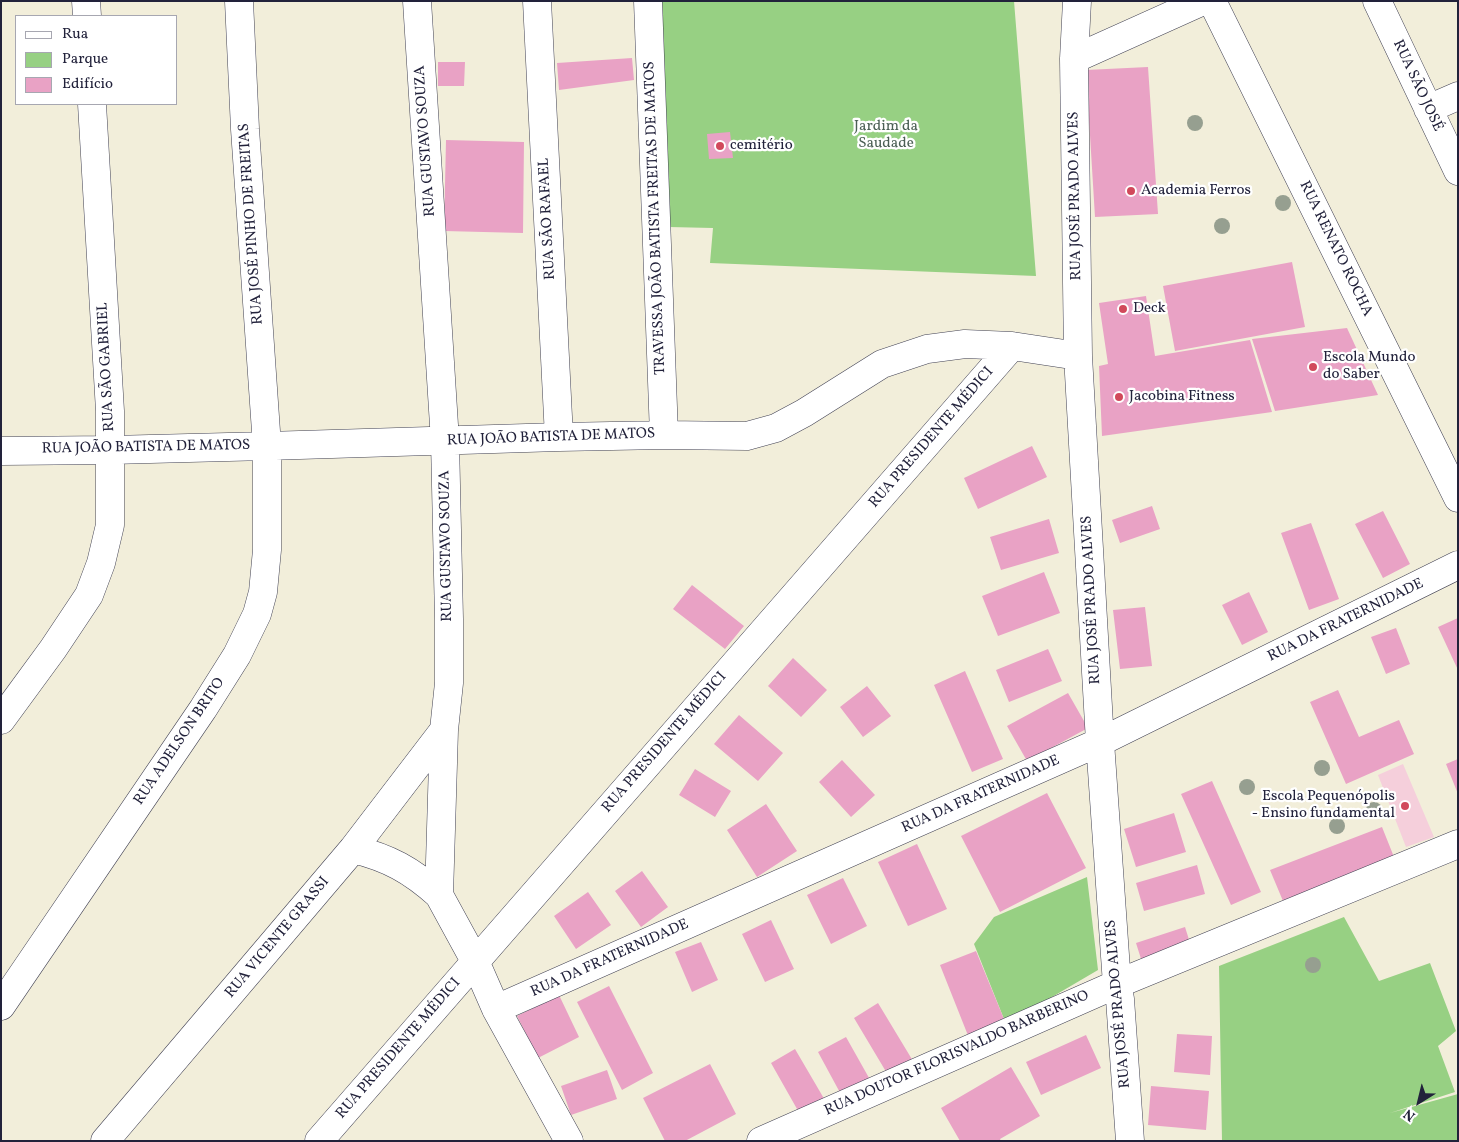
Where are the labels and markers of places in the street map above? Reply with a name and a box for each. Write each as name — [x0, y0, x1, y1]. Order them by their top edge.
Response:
place label: cemitério — [730, 137, 793, 155]
marker: cemitério — [714, 140, 726, 152]
place label: Academia Ferros — [1141, 182, 1251, 200]
marker: Academia Ferros — [1125, 185, 1137, 197]
place label: Deck — [1133, 300, 1166, 318]
marker: Deck — [1117, 303, 1129, 315]
place label: Escola Mundo do Saber — [1323, 349, 1415, 384]
marker: Escola Mundo do Saber — [1307, 361, 1319, 373]
place label: Jacobina Fitness — [1129, 388, 1235, 406]
marker: Jacobina Fitness — [1113, 391, 1125, 403]
place label: Escola Pequenópolis - Ensino fundamental — [1252, 788, 1395, 823]
marker: Escola Pequenópolis - Ensino fundamental — [1399, 800, 1411, 812]

